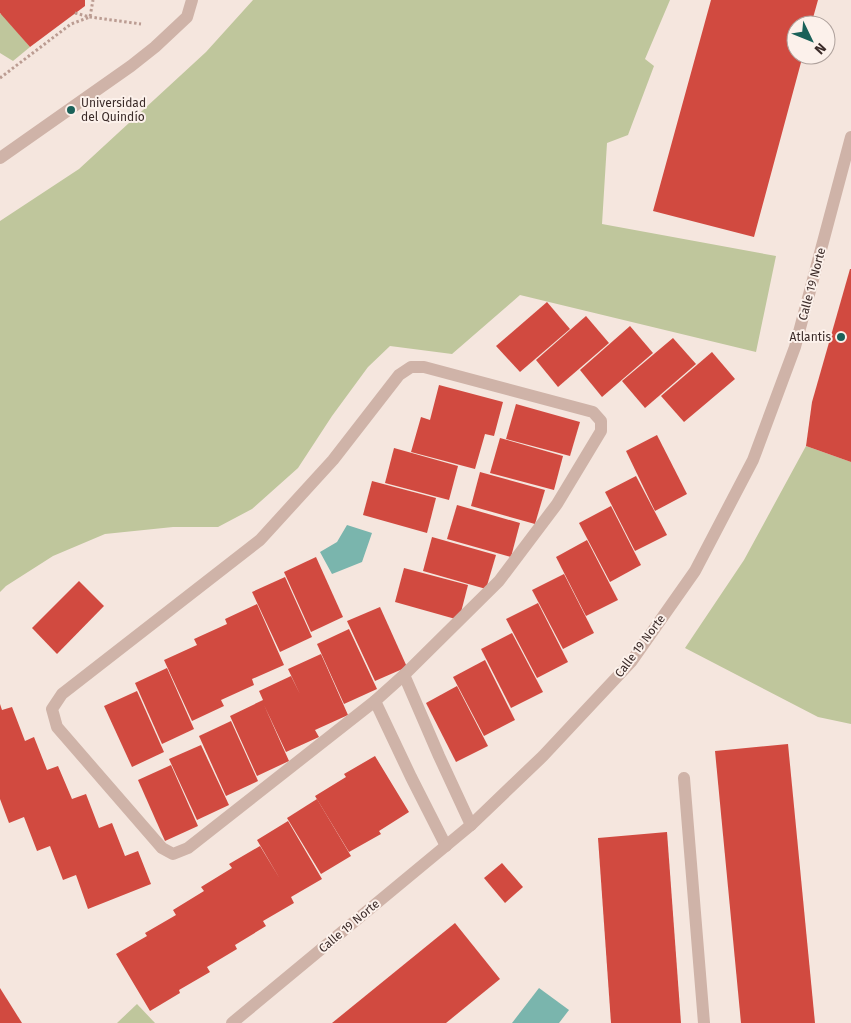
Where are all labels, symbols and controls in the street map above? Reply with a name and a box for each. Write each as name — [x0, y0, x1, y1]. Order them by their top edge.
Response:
north arrow — [786, 15, 836, 65]
text: N — [811, 39, 830, 58]
place label: Universidad del Quindío — [81, 96, 146, 124]
marker: Universidad del Quindío — [65, 104, 77, 116]
street label: Calle 19 Norte — [796, 246, 828, 322]
place label: Atlantis — [790, 330, 831, 344]
marker: Atlantis — [835, 331, 847, 343]
street label: Calle 19 Norte — [612, 612, 668, 680]
street label: Calle 19 Norte — [316, 897, 382, 955]

